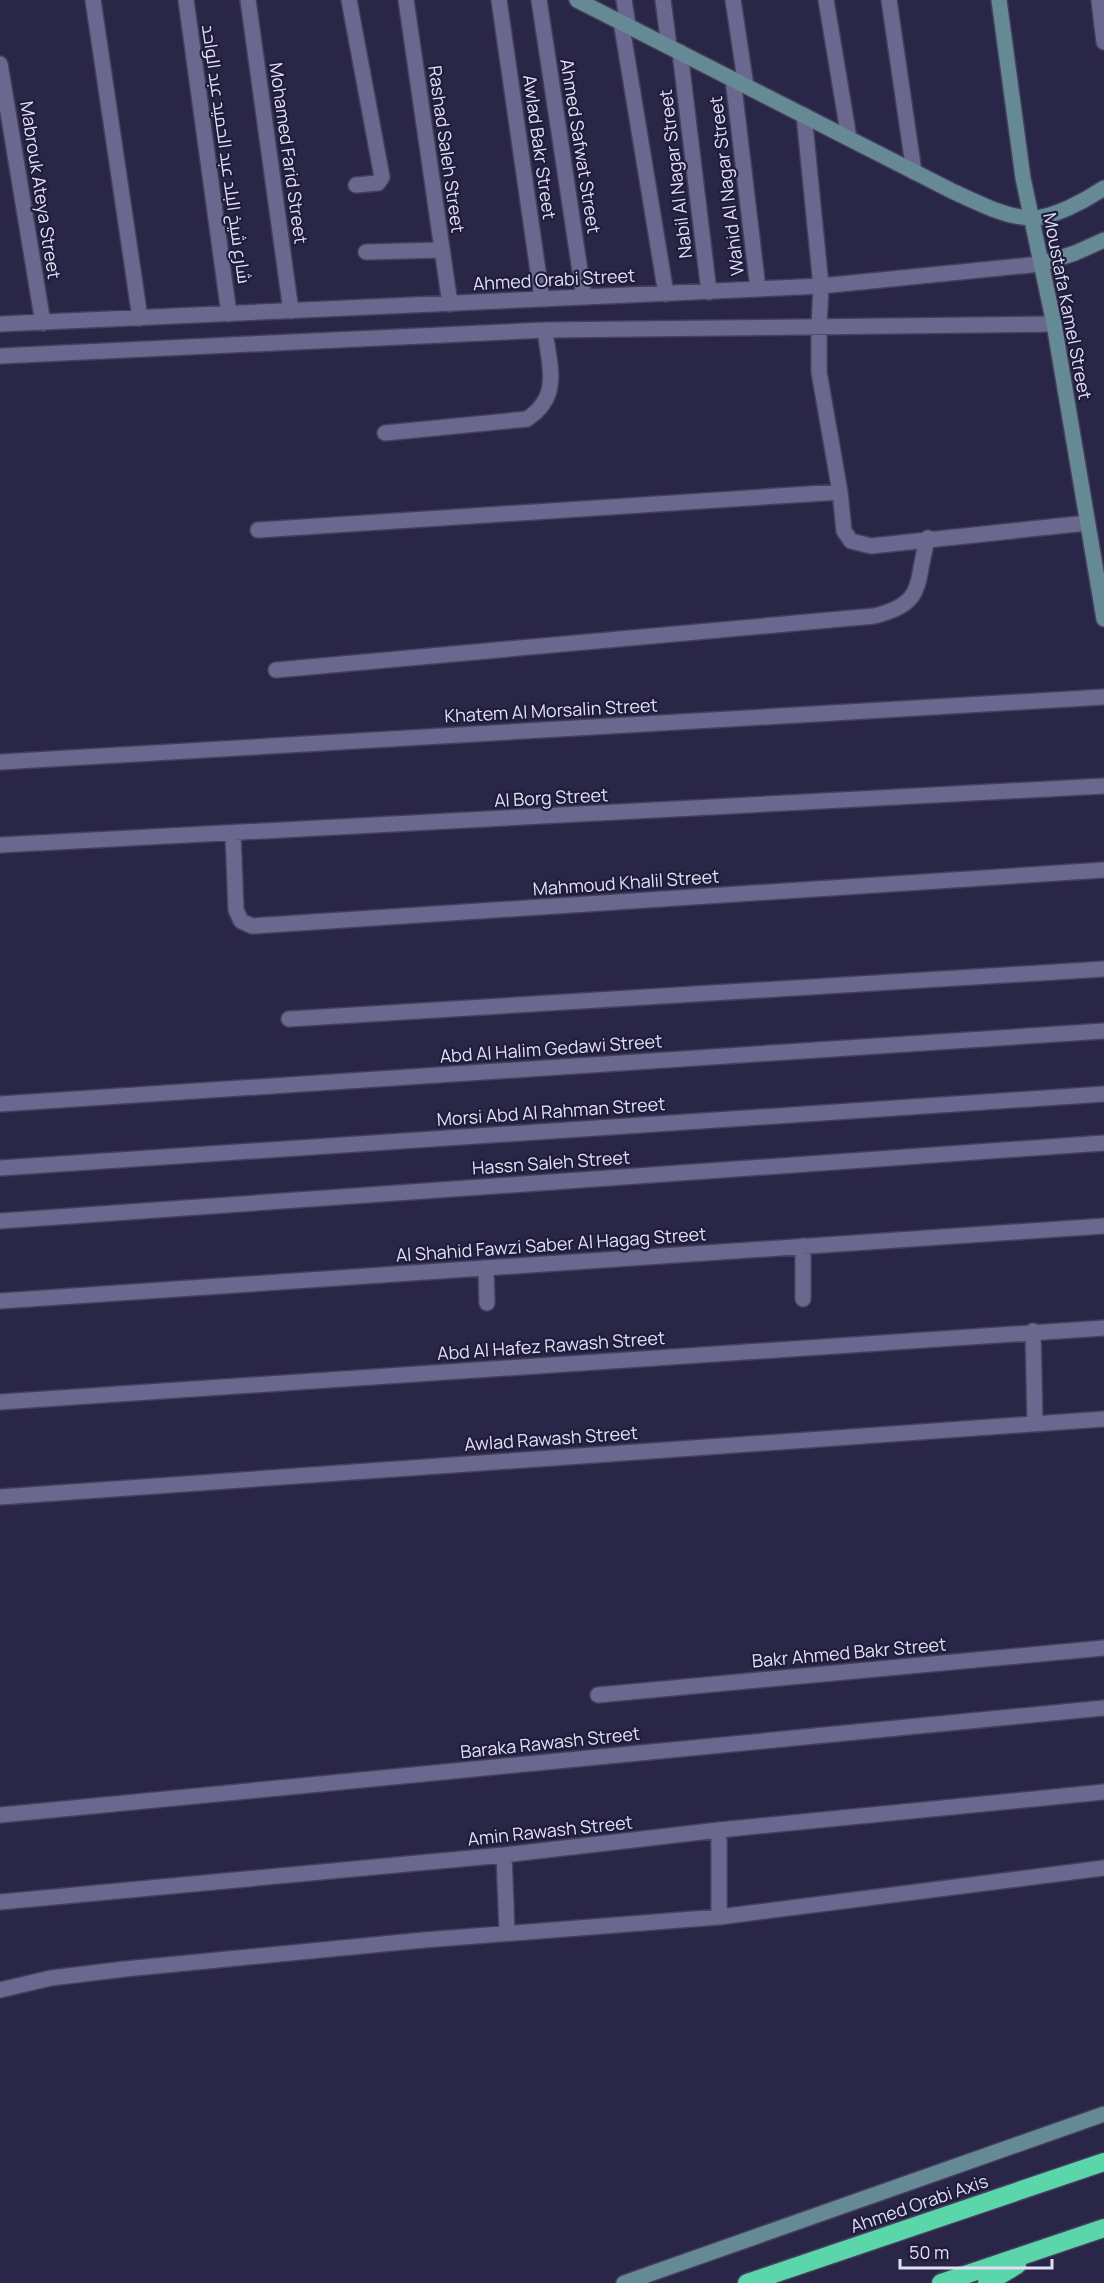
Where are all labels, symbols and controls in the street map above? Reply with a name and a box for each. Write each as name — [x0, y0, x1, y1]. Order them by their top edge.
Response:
street label: شارع شيخ البلد عبد الحميد عبد الواحد — [196, 23, 257, 285]
street label: Ahmed Safwat Street — [555, 57, 607, 235]
street label: Mohamed Farid Street — [264, 61, 314, 245]
street label: Rashad Saleh Street — [423, 64, 471, 234]
street label: Awlad Bakr Street — [518, 73, 562, 221]
street label: Nabil Al Nagar Street — [653, 88, 697, 260]
street label: Wahid Al Nagar Street — [703, 95, 749, 277]
street label: Mabrouk Ateya Street — [15, 99, 67, 281]
street label: Moustafa Kamel Street — [1038, 210, 1098, 402]
street label: Ahmed Orabi Street — [472, 263, 636, 295]
street label: Khatem Al Morsalin Street — [444, 692, 658, 728]
street label: Al Borg Street — [493, 782, 609, 812]
street label: Mahmoud Khalil Street — [532, 864, 720, 900]
street label: Abd Al Halim Gedawi Street — [439, 1028, 663, 1068]
street label: Morsi Abd Al Rahman Street — [436, 1091, 666, 1131]
street label: Hassn Saleh Street — [471, 1145, 631, 1179]
street label: Al Shahid Fawzi Saber Al Hagag Street — [395, 1221, 707, 1267]
street label: Abd Al Hafez Rawash Street — [436, 1325, 666, 1365]
street label: Awlad Rawash Street — [463, 1420, 639, 1456]
street label: Bakr Ahmed Bakr Street — [751, 1632, 947, 1672]
street label: Baraka Rawash Street — [459, 1721, 641, 1763]
street label: Amin Rawash Street — [466, 1809, 634, 1851]
street label: Ahmed Orabi Axis — [847, 2168, 991, 2238]
scale bar — [900, 2232, 1052, 2270]
text: 50 m — [909, 2240, 949, 2264]

